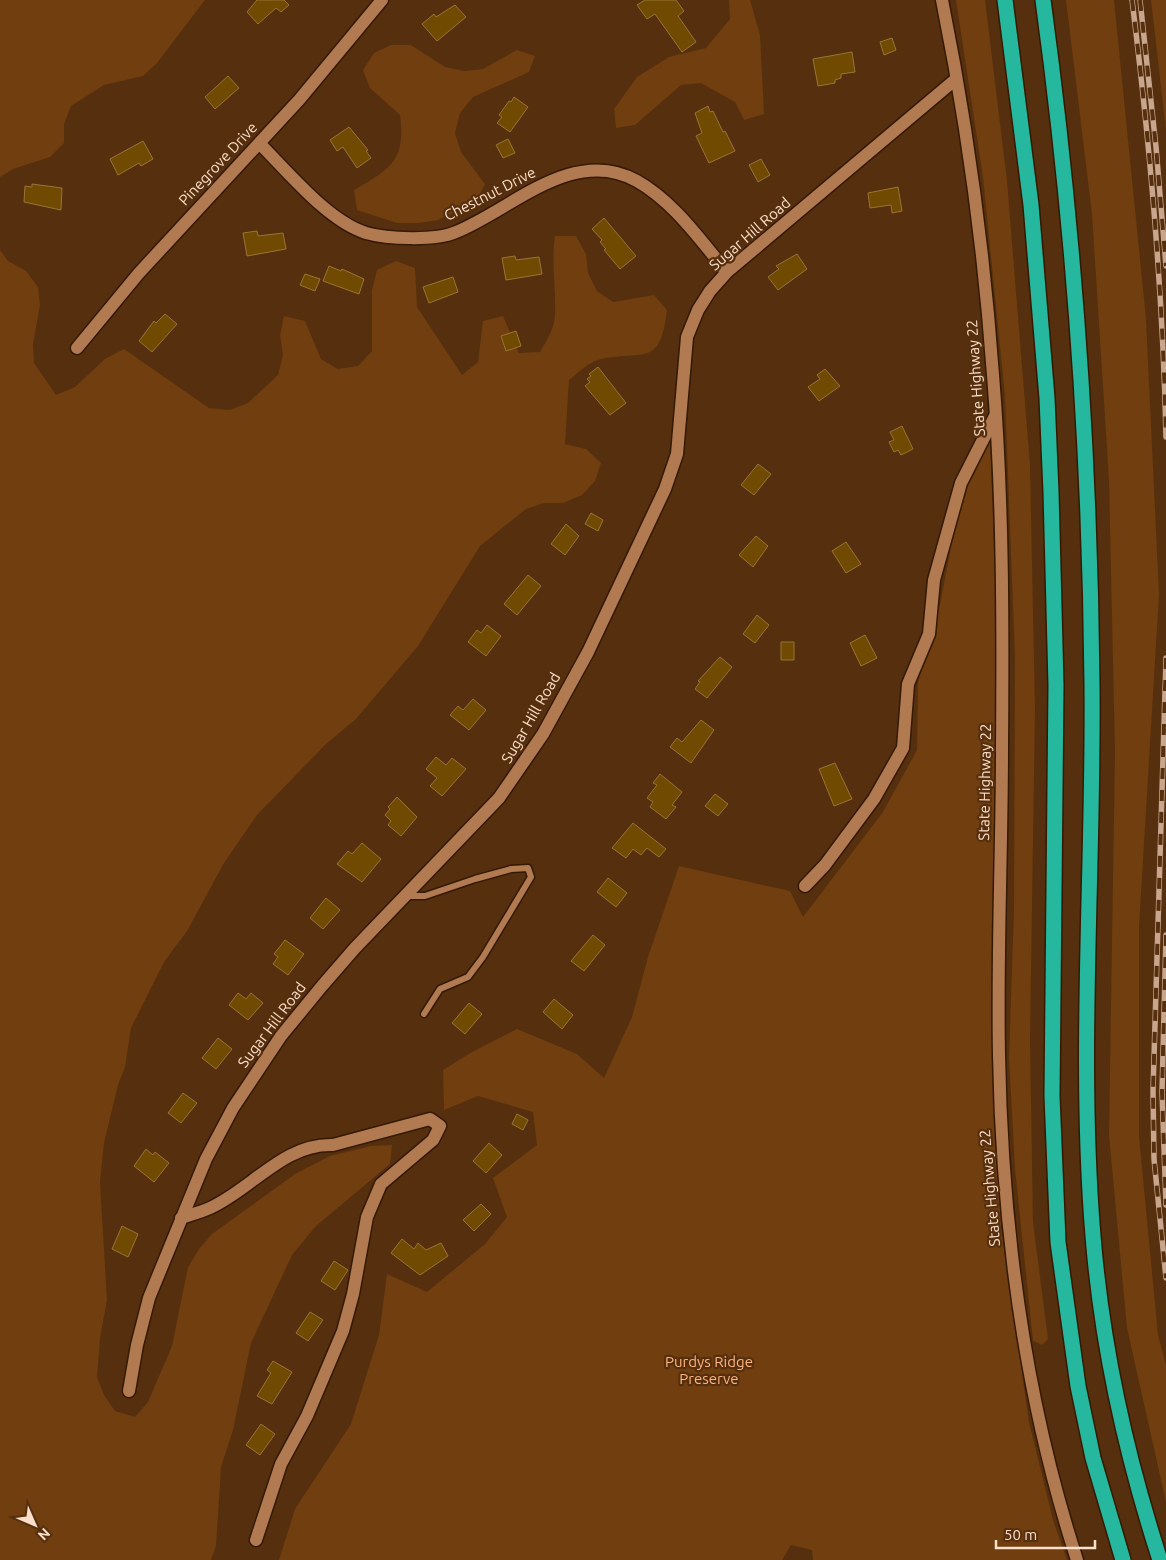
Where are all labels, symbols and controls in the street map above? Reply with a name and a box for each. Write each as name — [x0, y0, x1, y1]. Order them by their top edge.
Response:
street label: Pinegrove Drive — [175, 119, 260, 209]
street label: Chestnut Drive — [441, 163, 538, 224]
street label: Sugar Hill Road — [706, 194, 794, 273]
street label: State Highway 22 — [963, 319, 988, 437]
street label: Sugar Hill Road — [498, 669, 563, 766]
street label: State Highway 22 — [975, 723, 994, 841]
street label: Sugar Hill Road — [234, 979, 309, 1070]
street label: State Highway 22 — [976, 1129, 1003, 1247]
park label: Purdys Ridge Preserve — [665, 1353, 753, 1387]
north arrow — [10, 1500, 60, 1550]
scale bar — [996, 1518, 1095, 1550]
text: N — [35, 1525, 54, 1544]
text: 50 m — [1004, 1526, 1037, 1543]

